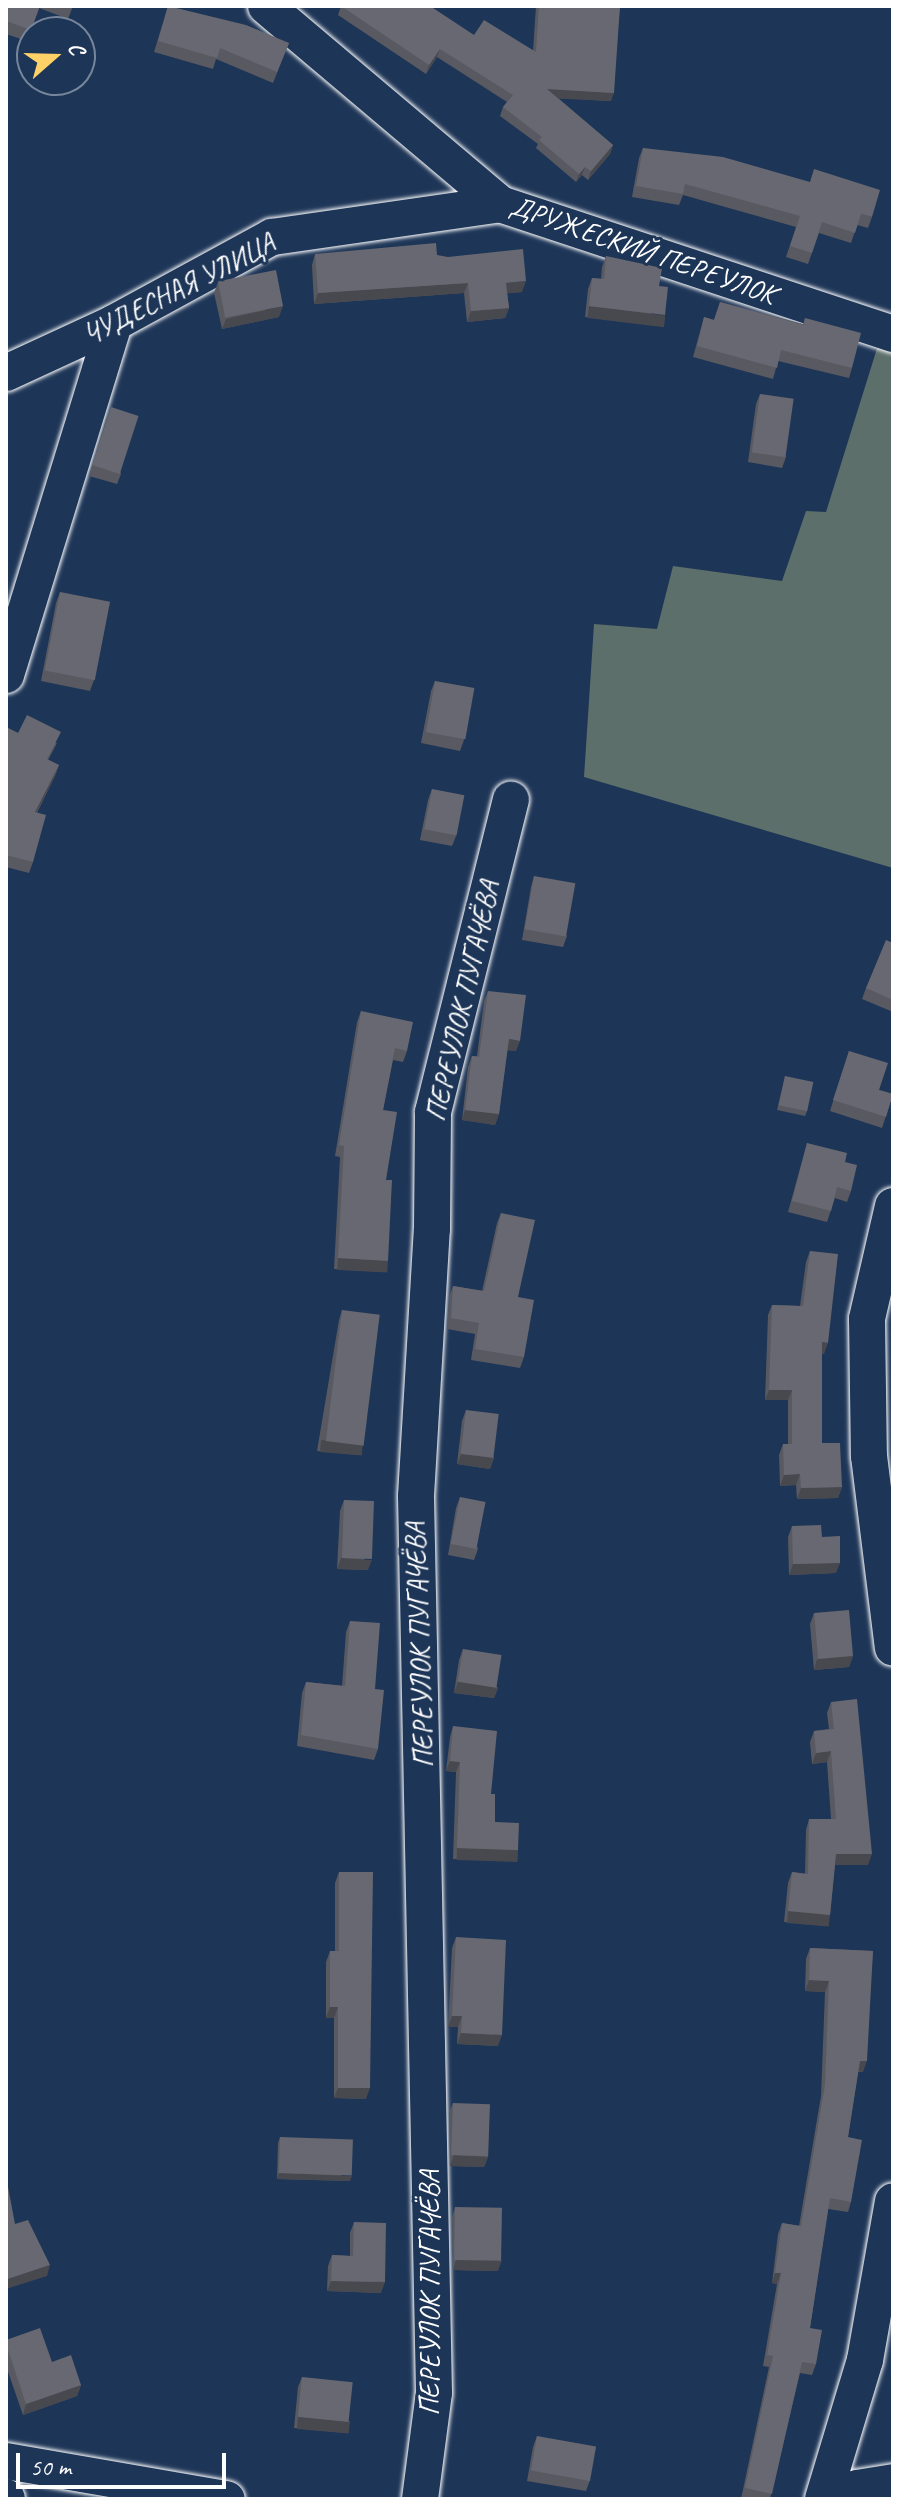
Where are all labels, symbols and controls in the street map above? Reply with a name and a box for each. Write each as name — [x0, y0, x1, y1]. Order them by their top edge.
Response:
north arrow — [16, 16, 96, 96]
text: С — [62, 39, 92, 58]
street label: ДРУЖЕСКИЙ ПЕРЕУЛОК — [506, 189, 780, 311]
street label: ЧУДЕСНАЯ УЛИЦА — [77, 226, 281, 352]
street label: ПЕРЕУЛОК ПУГАЧЁВА — [419, 878, 507, 1124]
street label: ПЕРЕУЛОК ПУГАЧЁВА — [399, 1522, 441, 1768]
street label: ПЕРЕУЛОК ПУГАЧЁВА — [413, 2170, 447, 2416]
scale bar — [20, 2437, 230, 2487]
text: 50 m — [30, 2452, 71, 2482]

